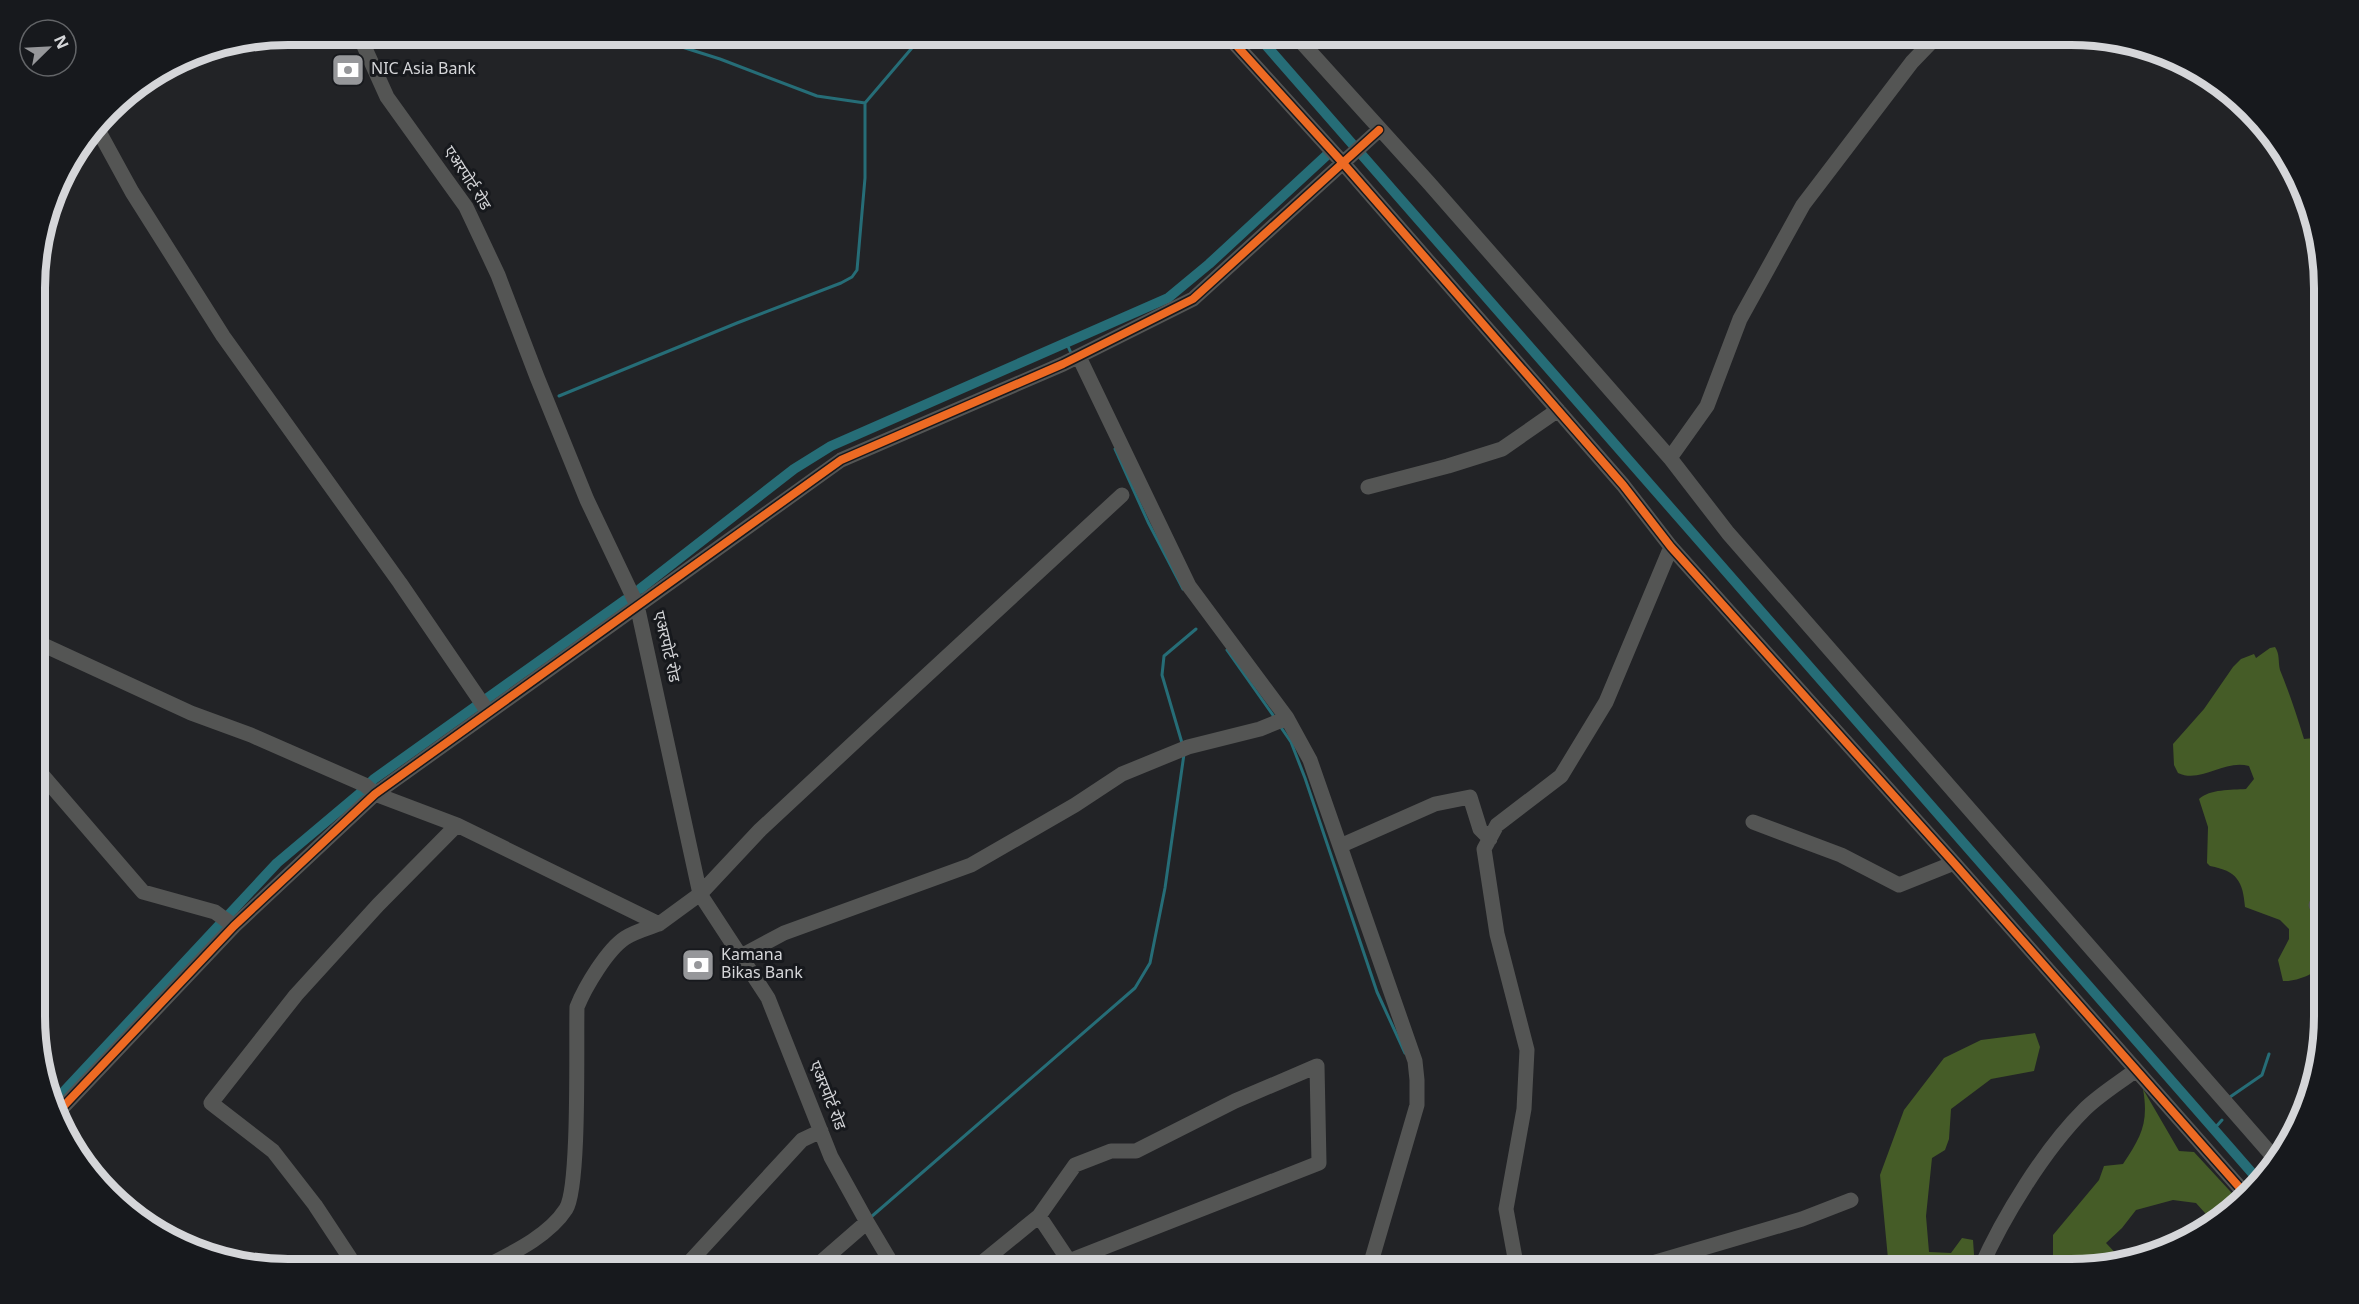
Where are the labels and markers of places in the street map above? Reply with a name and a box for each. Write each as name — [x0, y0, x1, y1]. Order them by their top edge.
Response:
bank icon: NIC Asia Bank — [330, 52, 366, 88]
place label: NIC Asia Bank — [371, 60, 476, 81]
place label: Kamana Bikas Bank — [721, 946, 803, 985]
bank icon: Kamana Bikas Bank — [680, 947, 716, 983]

